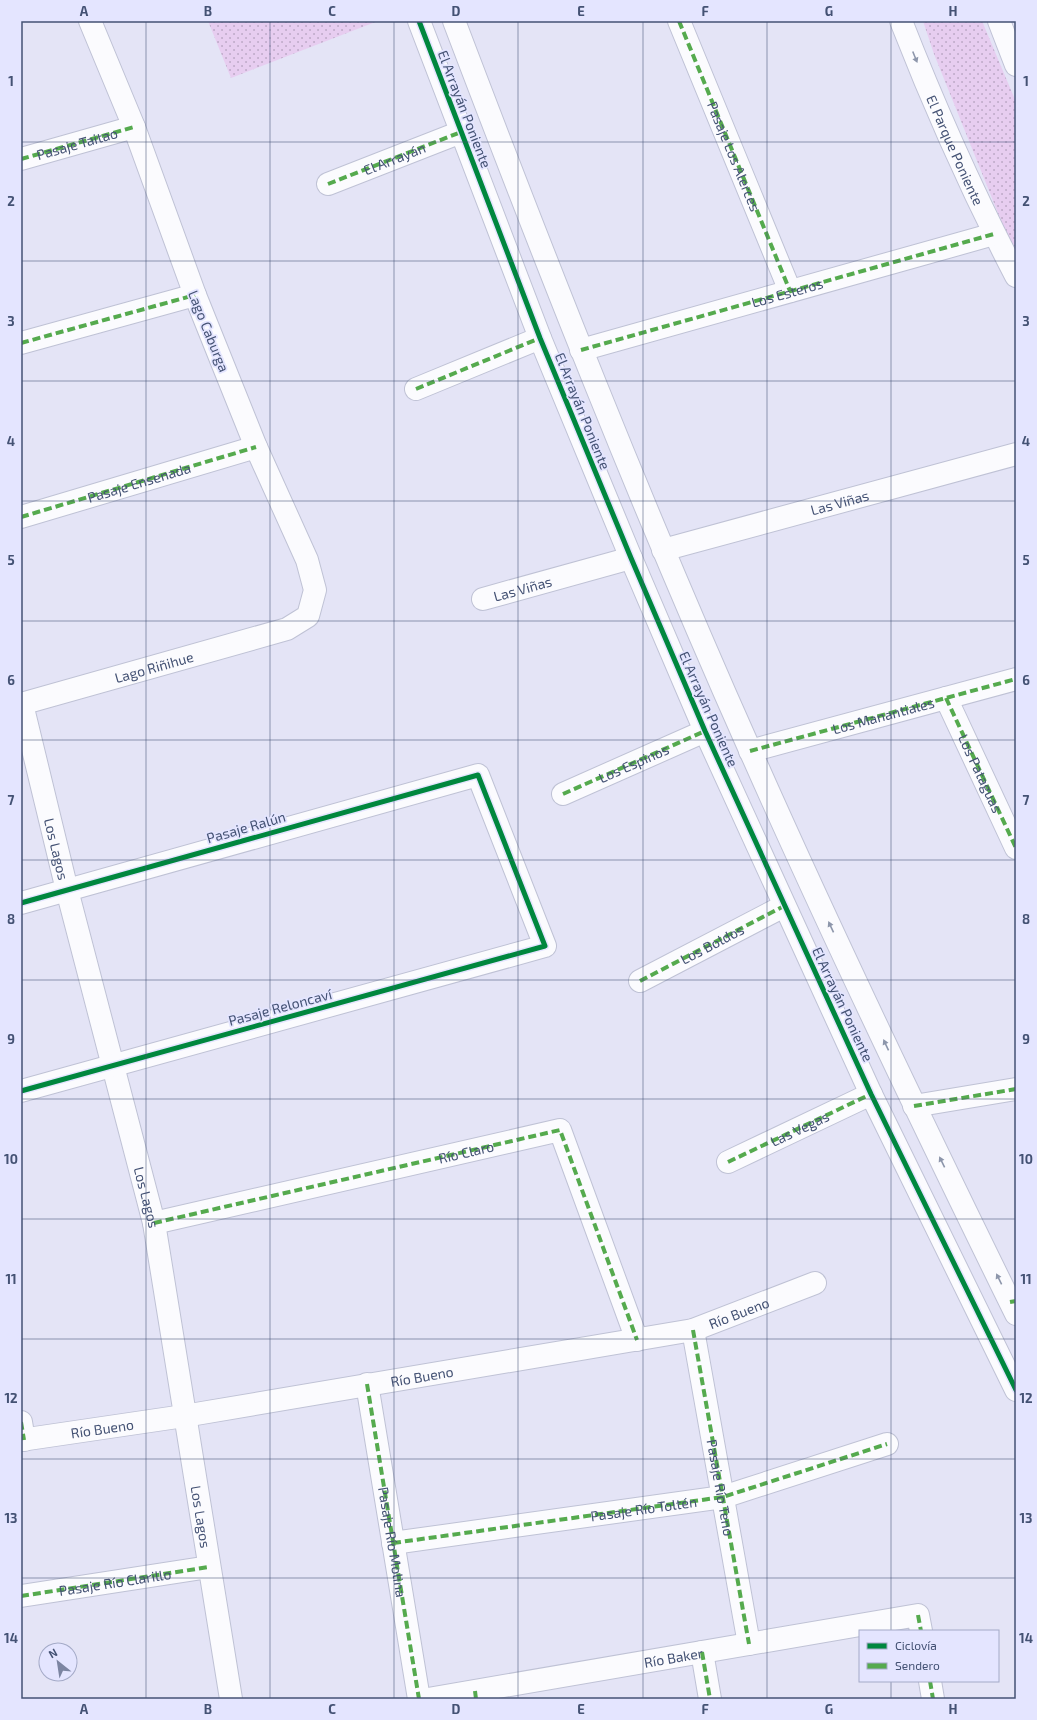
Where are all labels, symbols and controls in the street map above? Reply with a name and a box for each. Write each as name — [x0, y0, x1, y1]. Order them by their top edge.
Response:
text: A — [80, 3, 89, 19]
text: B — [204, 3, 212, 19]
text: C — [328, 3, 336, 19]
text: D — [452, 3, 461, 19]
text: E — [577, 3, 585, 19]
text: F — [701, 3, 709, 19]
text: G — [825, 3, 833, 19]
text: H — [949, 3, 958, 19]
street label: El Arrayán Poniente — [435, 48, 495, 170]
one-way arrow — [912, 52, 918, 63]
text: 1 — [8, 73, 14, 89]
text: 1 — [1023, 73, 1029, 89]
street label: El Parque Poniente — [924, 92, 988, 208]
street label: Pasaje Los Alerces — [704, 99, 765, 213]
street label: Pasaje Taitao — [34, 124, 119, 163]
street label: El Arrayán — [361, 138, 428, 178]
text: 2 — [7, 193, 15, 209]
text: 2 — [1022, 193, 1030, 209]
street label: Los Esteros — [749, 274, 825, 310]
street label: Lago Caburga — [185, 288, 233, 374]
text: 3 — [7, 313, 15, 329]
text: 3 — [1022, 313, 1030, 329]
street label: El Arrayán Poniente — [552, 350, 614, 472]
text: 4 — [7, 433, 15, 449]
text: 4 — [1022, 433, 1030, 449]
street label: Pasaje Ensenada — [85, 458, 193, 505]
street label: Las Viñas — [809, 486, 871, 518]
text: 5 — [7, 552, 15, 568]
text: 5 — [1022, 552, 1030, 568]
street label: Las Viñas — [491, 572, 554, 604]
street label: Lago Riñihue — [112, 647, 195, 686]
street label: El Arrayán Poniente — [676, 649, 742, 769]
text: 6 — [7, 672, 15, 688]
text: 6 — [1022, 672, 1030, 688]
street label: Los Manantiales — [830, 693, 936, 737]
street label: Los Pataguas — [955, 731, 1007, 815]
street label: Los Espinos — [596, 740, 671, 786]
text: 7 — [8, 792, 15, 808]
text: 7 — [1023, 792, 1030, 808]
street label: Pasaje Ralún — [205, 808, 287, 846]
street label: Los Lagos — [41, 816, 73, 881]
text: 8 — [7, 911, 15, 927]
text: 8 — [1022, 911, 1030, 927]
street label: Los Boldos — [677, 920, 746, 967]
one-way arrow — [828, 921, 834, 932]
street label: El Arrayán Poniente — [809, 944, 877, 1064]
street label: Pasaje Reloncaví — [226, 985, 334, 1029]
text: 9 — [7, 1031, 15, 1047]
text: 9 — [1022, 1031, 1030, 1047]
one-way arrow — [883, 1039, 889, 1050]
street label: Las Vegas — [767, 1107, 831, 1149]
street label: Río Claro — [437, 1137, 495, 1166]
text: 10 — [4, 1151, 18, 1167]
text: 10 — [1019, 1151, 1033, 1167]
one-way arrow — [939, 1156, 945, 1168]
street label: Los Lagos — [131, 1165, 163, 1229]
text: 11 — [5, 1271, 17, 1287]
text: 11 — [1020, 1271, 1032, 1287]
one-way arrow — [996, 1273, 1002, 1284]
street label: Río Bueno — [706, 1293, 771, 1332]
street label: Río Bueno — [389, 1362, 455, 1389]
text: 12 — [4, 1390, 18, 1406]
text: 12 — [1019, 1390, 1033, 1406]
street label: Río Bueno — [69, 1415, 135, 1441]
street label: Pasaje Río Teno — [704, 1438, 738, 1537]
street label: Los Lagos — [188, 1484, 215, 1549]
street label: Pasaje Río Molina — [376, 1485, 411, 1598]
street label: Pasaje Río Toltén — [589, 1492, 698, 1524]
text: 13 — [5, 1510, 18, 1526]
text: 13 — [1020, 1510, 1033, 1526]
street label: Pasaje Río Clarillo — [58, 1564, 172, 1599]
text: 14 — [4, 1630, 18, 1646]
legend — [859, 1630, 999, 1682]
text: 14 — [1019, 1630, 1033, 1646]
text: Ciclovía — [895, 1638, 937, 1652]
north arrow — [38, 1642, 78, 1682]
street label: Río Baker — [643, 1643, 705, 1670]
text: N — [46, 1645, 59, 1661]
text: Sendero — [895, 1658, 940, 1672]
text: A — [80, 1701, 89, 1717]
text: B — [204, 1701, 212, 1717]
text: C — [328, 1701, 336, 1717]
text: D — [452, 1701, 461, 1717]
text: E — [577, 1701, 585, 1717]
text: F — [701, 1701, 709, 1717]
text: G — [825, 1701, 833, 1717]
text: H — [949, 1701, 958, 1717]

